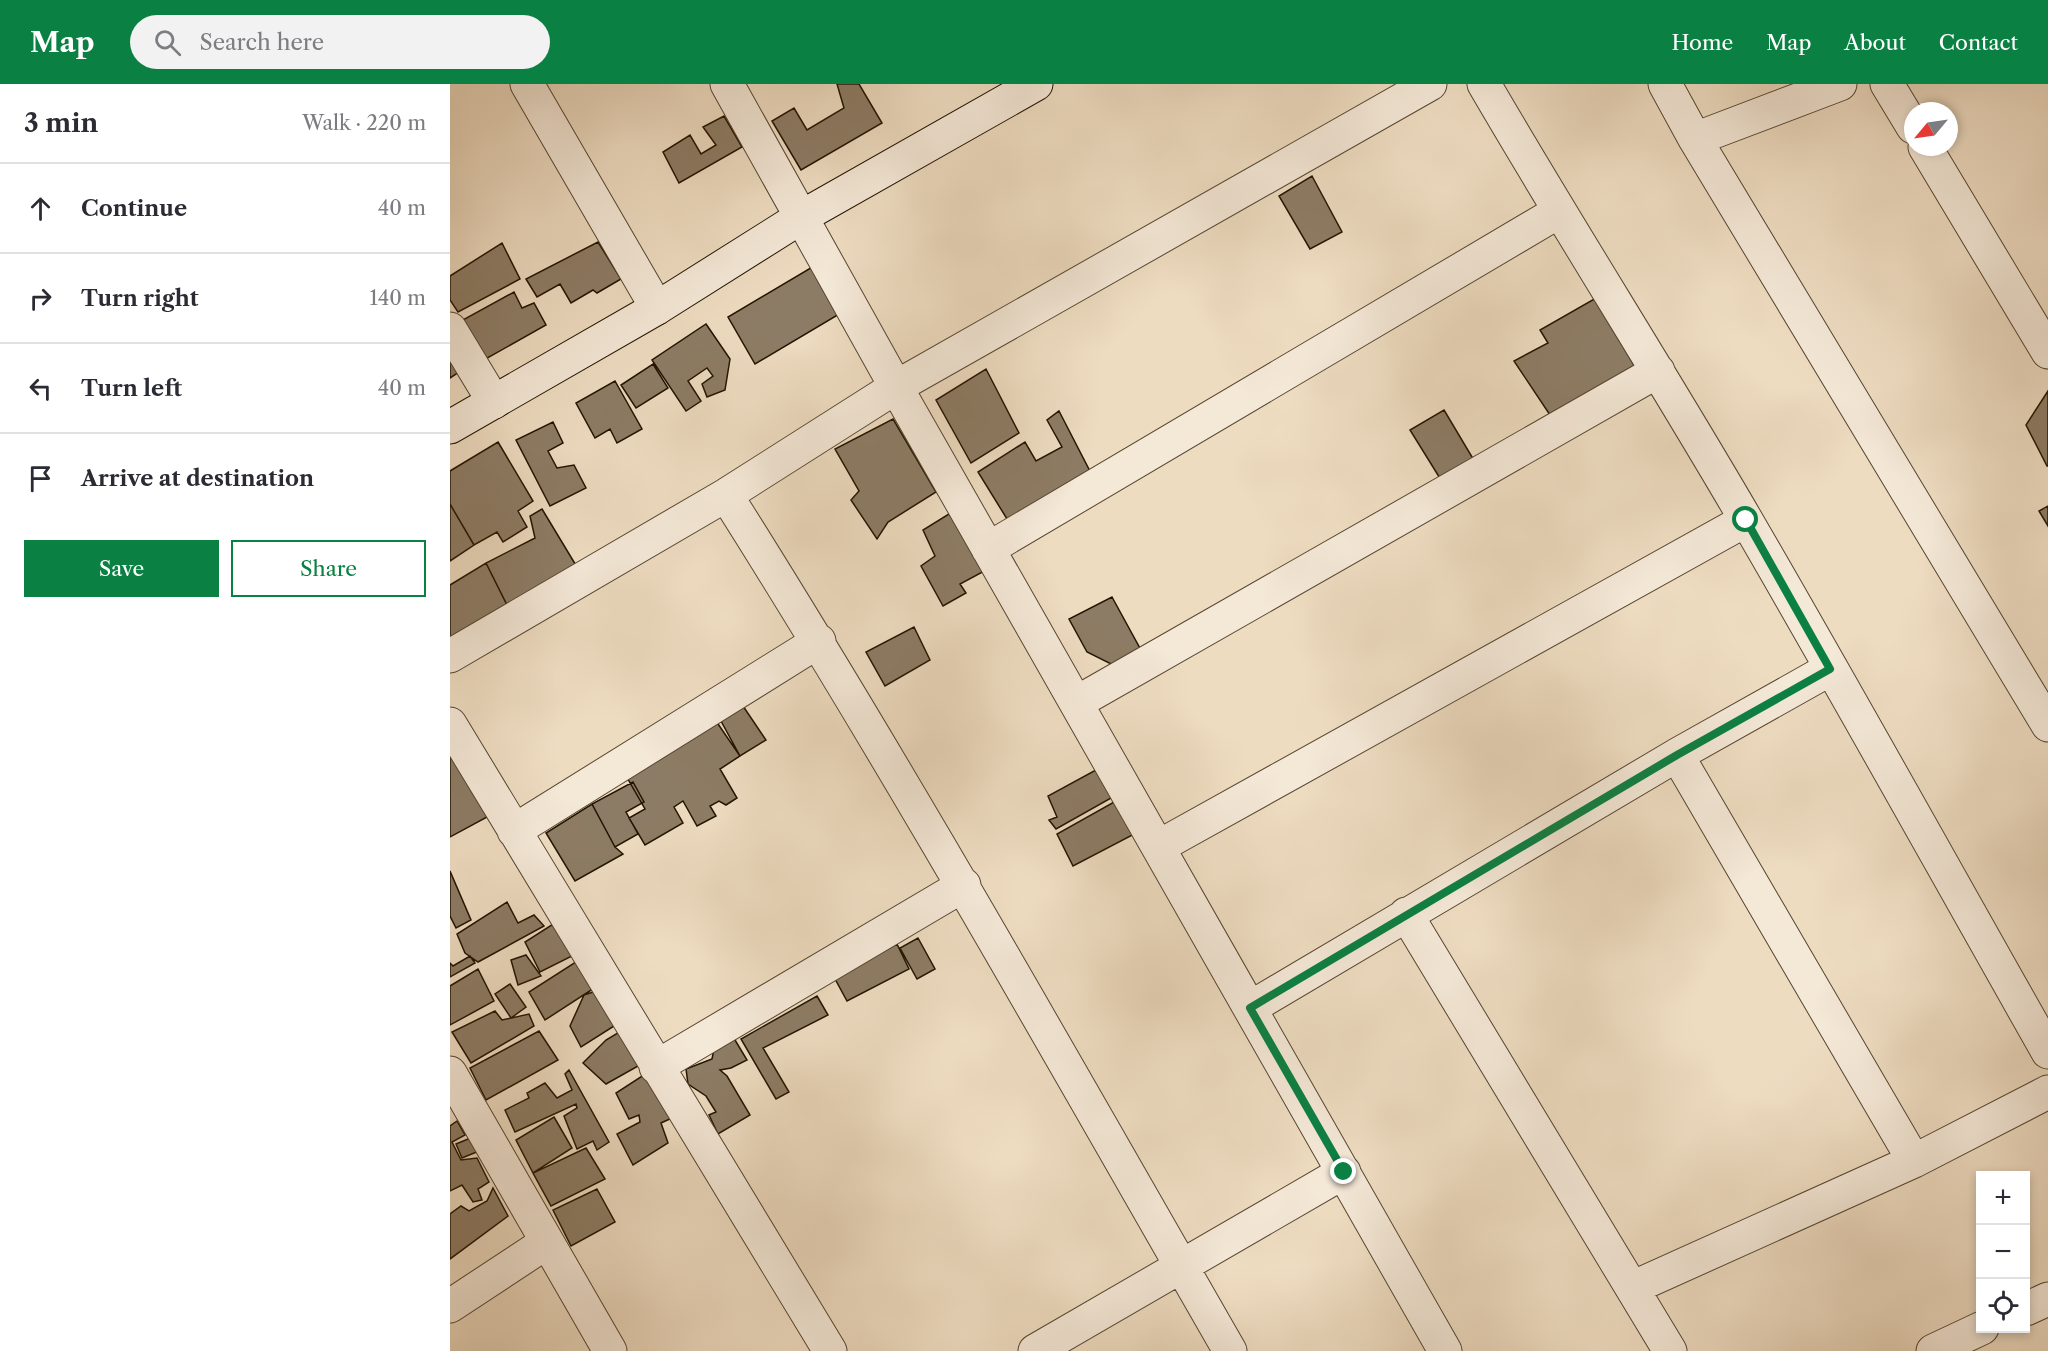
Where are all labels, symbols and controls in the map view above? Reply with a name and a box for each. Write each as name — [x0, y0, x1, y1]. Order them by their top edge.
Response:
search box — [130, 15, 550, 69]
text: Map — [30, 25, 94, 59]
icon: search — [151, 26, 184, 59]
text: Search here — [199, 29, 324, 56]
text: Home — [1672, 30, 1733, 55]
text: Map — [1766, 30, 1811, 55]
text: About — [1844, 30, 1906, 55]
text: Contact — [1939, 30, 2018, 55]
north arrow — [1904, 102, 1958, 156]
text: 3 min — [24, 107, 98, 139]
text: Walk · 220 m — [302, 111, 426, 135]
icon: ahead — [24, 192, 57, 225]
text: Continue — [81, 195, 187, 222]
text: 40 m — [378, 196, 426, 220]
icon: right — [24, 282, 57, 315]
text: Turn right — [81, 285, 199, 312]
text: 140 m — [369, 286, 426, 310]
icon: left — [24, 372, 57, 405]
text: Turn left — [81, 375, 182, 402]
text: 40 m — [378, 376, 426, 400]
icon: arrive — [24, 462, 57, 495]
text: Arrive at destination — [81, 465, 314, 492]
route start — [1732, 506, 1758, 532]
button: Save — [24, 540, 219, 597]
button: Share — [231, 540, 426, 597]
route end — [1330, 1158, 1356, 1184]
map controls — [1976, 1171, 2030, 1333]
button: + — [1976, 1171, 2030, 1225]
button: − — [1976, 1225, 2030, 1279]
button: locate — [1976, 1279, 2030, 1333]

